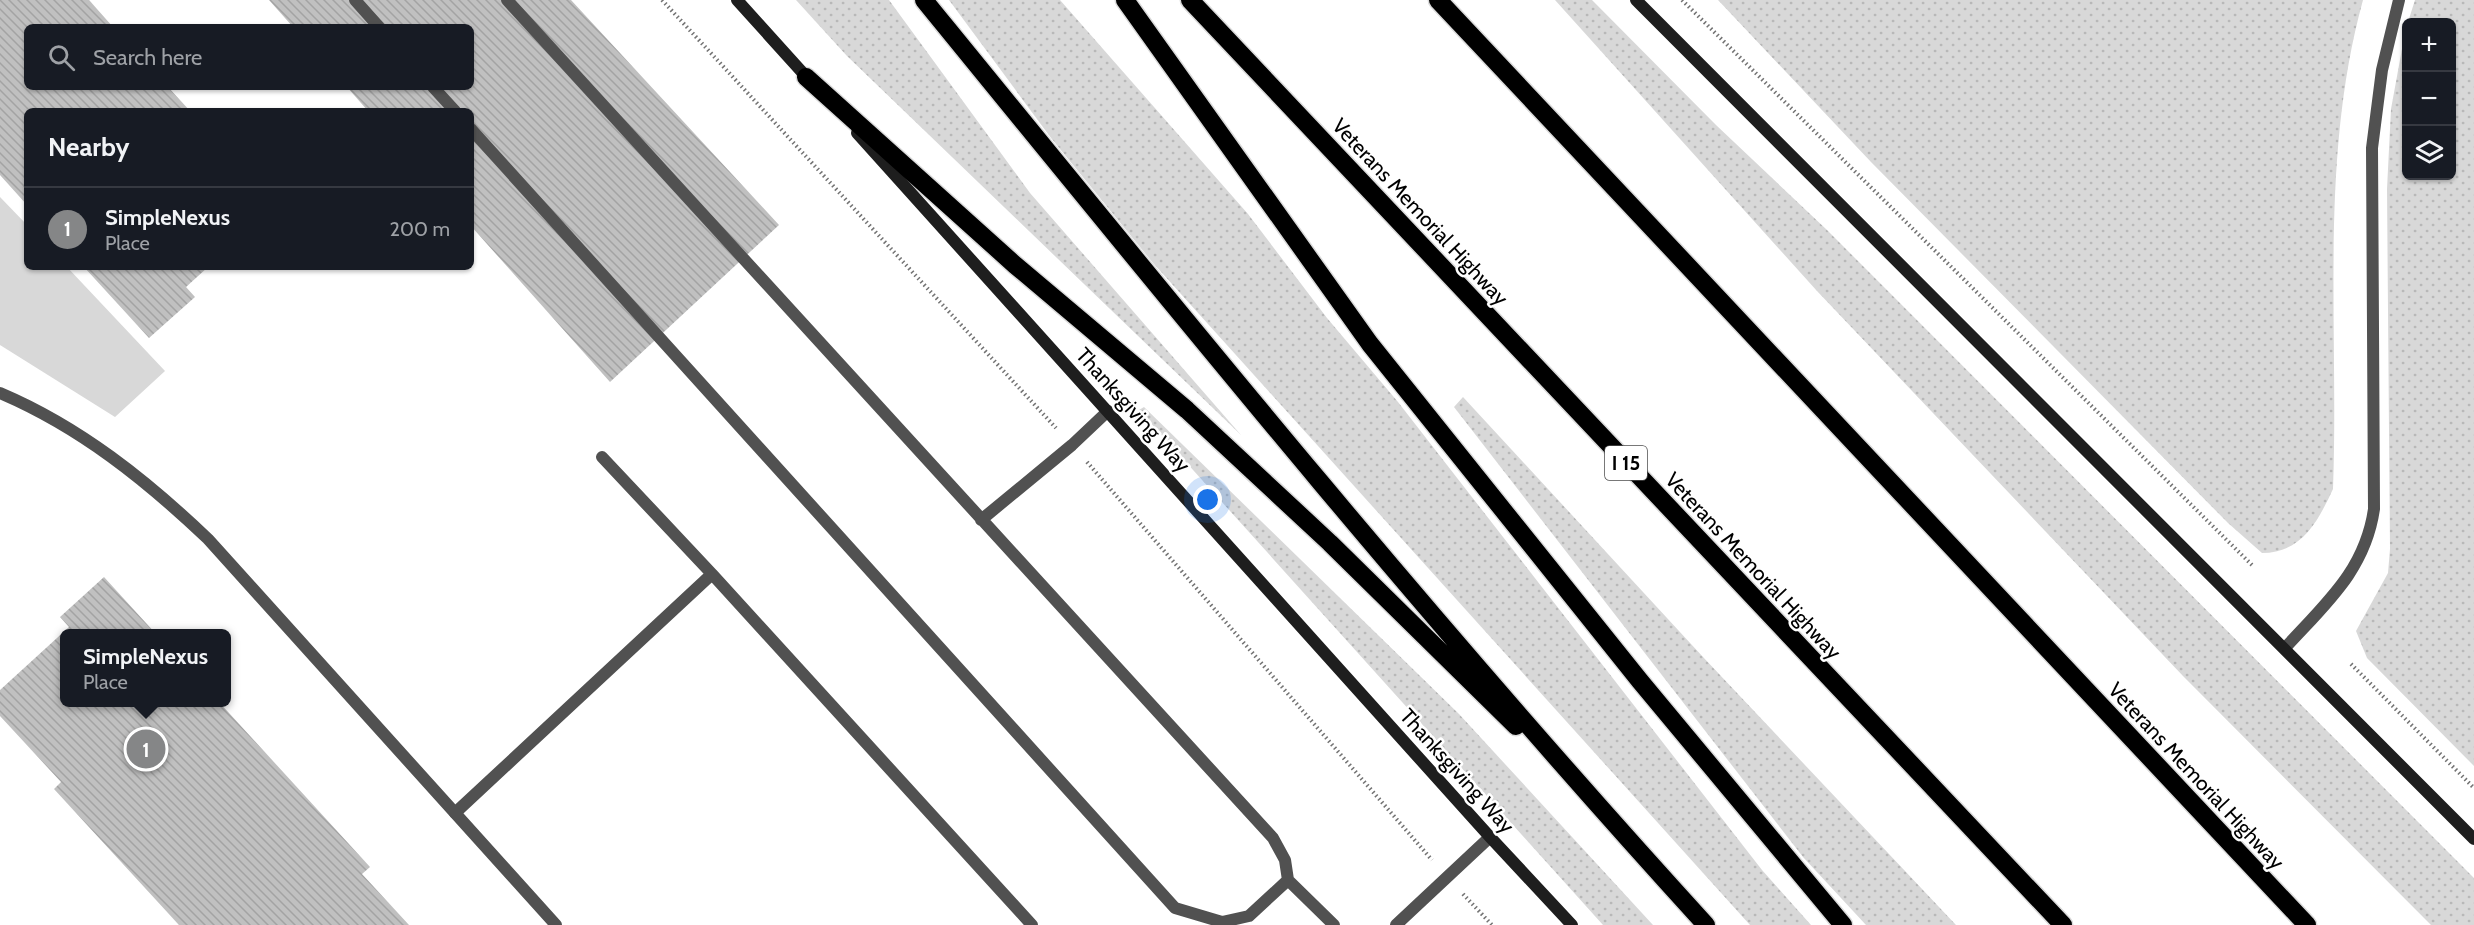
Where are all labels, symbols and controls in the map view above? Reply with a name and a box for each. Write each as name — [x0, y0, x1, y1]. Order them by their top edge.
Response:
map controls — [2402, 18, 2456, 180]
button: + — [2402, 18, 2456, 72]
search box — [24, 24, 474, 90]
icon: search — [45, 41, 78, 74]
text: Search here — [93, 44, 202, 71]
button: − — [2402, 72, 2456, 126]
street label: Veterans Memorial Highway — [1327, 113, 1514, 311]
button: layers — [2402, 126, 2456, 180]
text: Nearby — [48, 131, 129, 163]
text: SimpleNexus — [105, 204, 230, 231]
text: 1 — [64, 217, 71, 241]
text: 200 m — [390, 217, 450, 241]
text: Place — [105, 231, 150, 255]
street label: Thanksgiving Way — [1071, 342, 1196, 477]
road number: I 15 — [1605, 446, 1647, 480]
street label: Veterans Memorial Highway — [1660, 467, 1847, 665]
your location — [1193, 485, 1222, 514]
popup — [60, 629, 231, 707]
text: SimpleNexus — [83, 643, 208, 670]
text: Place — [83, 670, 128, 694]
street label: Veterans Memorial Highway — [2103, 677, 2290, 875]
street label: Thanksgiving Way — [1395, 703, 1520, 838]
pin: 1 — [126, 726, 166, 771]

